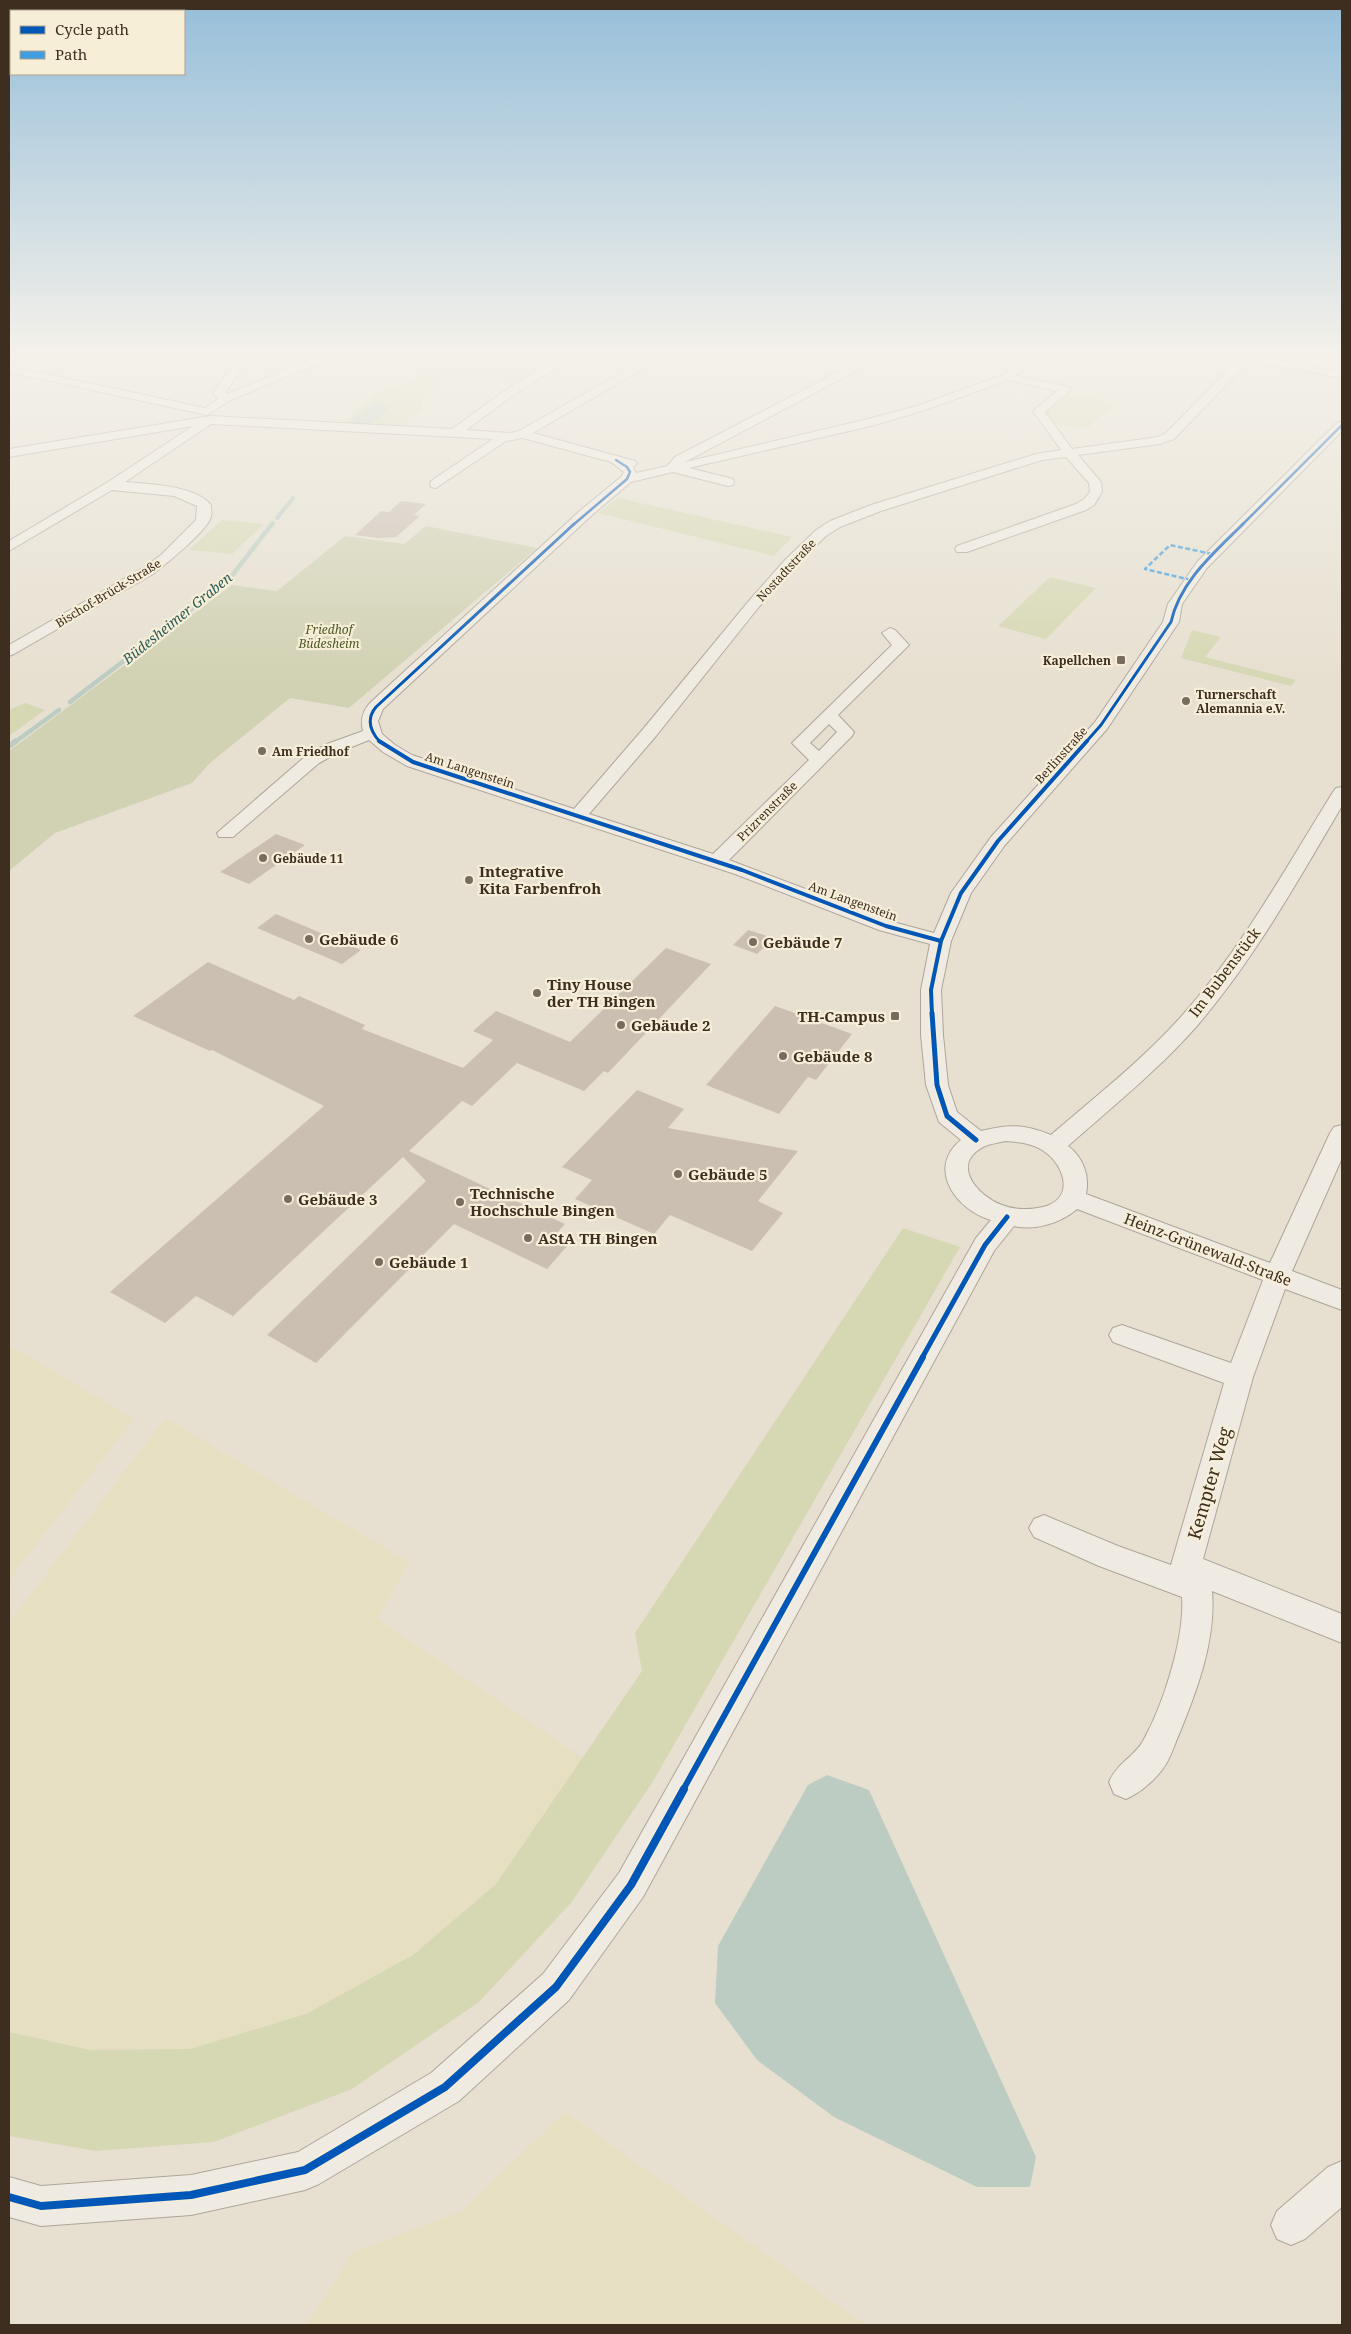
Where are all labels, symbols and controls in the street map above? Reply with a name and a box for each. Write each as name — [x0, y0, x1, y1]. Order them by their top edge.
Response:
legend — [10, 10, 185, 75]
text: Cycle path — [55, 19, 130, 39]
text: Path — [55, 44, 88, 64]
street label: Nostadtstraße — [752, 535, 820, 605]
street label: Bischof-Brück-Straße — [52, 555, 164, 631]
water label: Büdesheimer Graben — [117, 568, 236, 669]
park label: Friedhof Büdesheim — [298, 621, 360, 652]
place label: Kapellchen — [1043, 652, 1111, 669]
marker: Kapellchen — [1115, 654, 1127, 666]
place label: Turnerschaft Alemannia e.V. — [1196, 686, 1285, 717]
marker: Turnerschaft Alemannia e.V. — [1180, 695, 1192, 707]
street label: Berlinstraße — [1031, 723, 1091, 787]
place label: Am Friedhof — [272, 743, 350, 760]
marker: Am Friedhof — [256, 745, 268, 757]
street label: Am Langenstein — [423, 748, 517, 793]
street label: Prizrenstraße — [733, 777, 801, 845]
place label: Gebäude 11 — [273, 850, 344, 867]
marker: Gebäude 11 — [257, 852, 269, 864]
place label: Integrative Kita Farbenfroh — [479, 861, 601, 898]
marker: Integrative Kita Farbenfroh — [463, 874, 475, 886]
street label: Am Langenstein — [806, 877, 900, 925]
street label: Im Bubenstück — [1184, 923, 1264, 1021]
place label: Gebäude 6 — [319, 929, 399, 949]
place label: Gebäude 7 — [763, 932, 843, 952]
marker: Gebäude 6 — [303, 933, 315, 945]
marker: Gebäude 7 — [747, 936, 759, 948]
place label: Tiny House der TH Bingen — [547, 974, 655, 1011]
marker: Tiny House der TH Bingen — [531, 987, 543, 999]
place label: TH-Campus — [798, 1006, 885, 1026]
marker: TH-Campus — [889, 1010, 901, 1022]
place label: Gebäude 2 — [631, 1015, 711, 1035]
marker: Gebäude 2 — [615, 1019, 627, 1031]
place label: Gebäude 8 — [793, 1046, 873, 1066]
marker: Gebäude 8 — [777, 1050, 789, 1062]
place label: Gebäude 5 — [688, 1164, 768, 1184]
marker: Gebäude 5 — [672, 1168, 684, 1180]
place label: Technische Hochschule Bingen — [470, 1183, 615, 1220]
place label: Gebäude 3 — [298, 1189, 378, 1209]
marker: Gebäude 3 — [282, 1193, 294, 1205]
marker: Technische Hochschule Bingen — [454, 1196, 466, 1208]
street label: Heinz-Grünewald-Straße — [1121, 1208, 1295, 1290]
place label: AStA TH Bingen — [538, 1228, 658, 1248]
marker: AStA TH Bingen — [522, 1232, 534, 1244]
place label: Gebäude 1 — [389, 1252, 469, 1272]
marker: Gebäude 1 — [373, 1256, 385, 1268]
street label: Kempter Weg — [1181, 1424, 1237, 1542]

